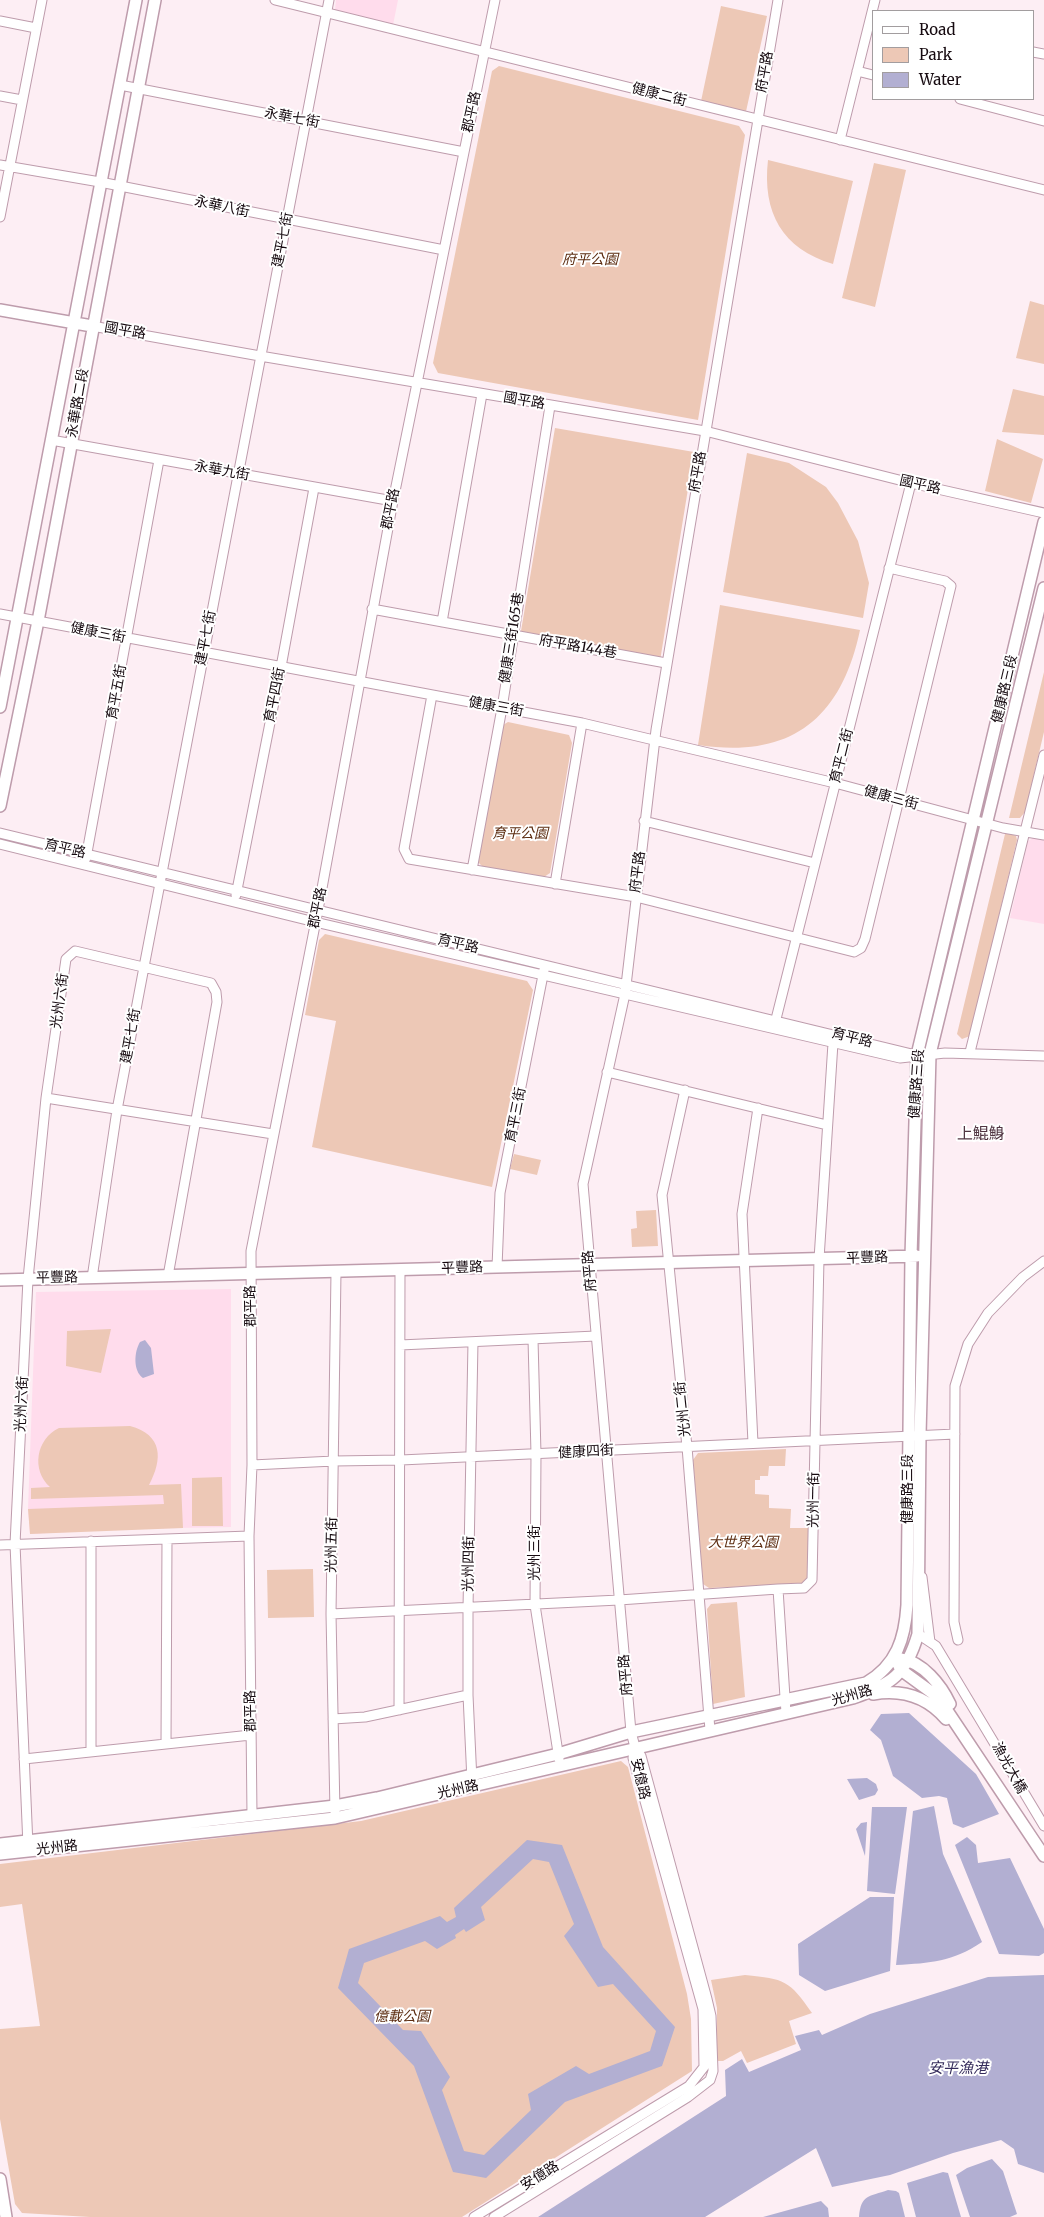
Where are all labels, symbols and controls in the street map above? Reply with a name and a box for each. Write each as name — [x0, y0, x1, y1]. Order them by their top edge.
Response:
legend — [872, 10, 1034, 100]
text: Road — [919, 20, 955, 39]
text: Park — [919, 45, 952, 64]
street label: 府平路 — [753, 50, 777, 94]
text: Water — [919, 70, 961, 89]
street label: 健康二街 — [630, 80, 688, 110]
street label: 郡平路 — [459, 90, 485, 134]
street label: 永華七街 — [263, 104, 321, 132]
street label: 永華八街 — [193, 193, 251, 221]
street label: 建平七街 — [269, 211, 297, 269]
park label: 府平公園 — [562, 252, 618, 268]
street label: 國平路 — [103, 319, 147, 343]
street label: 永華路二段 — [64, 367, 92, 439]
street label: 國平路 — [502, 389, 546, 413]
street label: 府平路 — [686, 450, 710, 494]
street label: 永華九街 — [193, 458, 251, 484]
street label: 國平路 — [898, 472, 942, 498]
street label: 郡平路 — [379, 487, 403, 531]
street label: 健康三街165巷 — [497, 591, 527, 685]
street label: 建平七街 — [192, 609, 220, 667]
street label: 健康三街 — [69, 619, 127, 647]
street label: 府平路144巷 — [538, 632, 618, 662]
street label: 健康路三段 — [989, 653, 1021, 725]
street label: 育平五街 — [104, 663, 130, 721]
street label: 育平四街 — [261, 666, 289, 724]
street label: 健康三街 — [467, 694, 525, 720]
street label: 育平二街 — [827, 727, 857, 785]
street label: 健康三街 — [862, 783, 920, 813]
park label: 育平公園 — [492, 826, 548, 842]
street label: 育平路 — [43, 836, 87, 862]
street label: 府平路 — [627, 850, 649, 894]
street label: 郡平路 — [306, 886, 330, 930]
street label: 育平路 — [436, 931, 480, 957]
street label: 光州六街 — [48, 972, 72, 1030]
street label: 建平七街 — [118, 1007, 144, 1065]
street label: 育平路 — [830, 1025, 874, 1051]
street label: 健康路三段 — [906, 1048, 928, 1120]
street label: 育平三街 — [502, 1086, 530, 1144]
district label: 上鯤鯓 — [957, 1124, 1005, 1144]
street label: 府平路 — [580, 1249, 600, 1293]
street label: 平豐路 — [846, 1249, 888, 1267]
street label: 平豐路 — [441, 1259, 483, 1277]
street label: 平豐路 — [36, 1269, 78, 1287]
street label: 郡平路 — [242, 1285, 260, 1327]
street label: 光州六街 — [12, 1376, 32, 1432]
street label: 光州二街 — [672, 1380, 694, 1438]
street label: 健康四街 — [558, 1442, 614, 1462]
street label: 健康路三段 — [900, 1454, 916, 1524]
street label: 光州一街 — [805, 1472, 823, 1528]
street label: 光州五街 — [323, 1517, 341, 1573]
street label: 光州三街 — [527, 1525, 543, 1581]
park label: 大世界公園 — [708, 1535, 778, 1551]
street label: 光州四街 — [460, 1536, 478, 1592]
street label: 府平路 — [616, 1653, 636, 1697]
street label: 光州路 — [829, 1682, 875, 1710]
street label: 郡平路 — [242, 1690, 260, 1732]
street label: 漁光大橋 — [988, 1739, 1030, 1797]
street label: 安億路 — [627, 1757, 653, 1801]
street label: 光州路 — [436, 1777, 480, 1803]
street label: 光州路 — [35, 1837, 79, 1859]
park label: 億載公園 — [374, 2009, 430, 2025]
water label: 安平漁港 — [928, 2060, 988, 2078]
street label: 安億路 — [518, 2158, 562, 2194]

